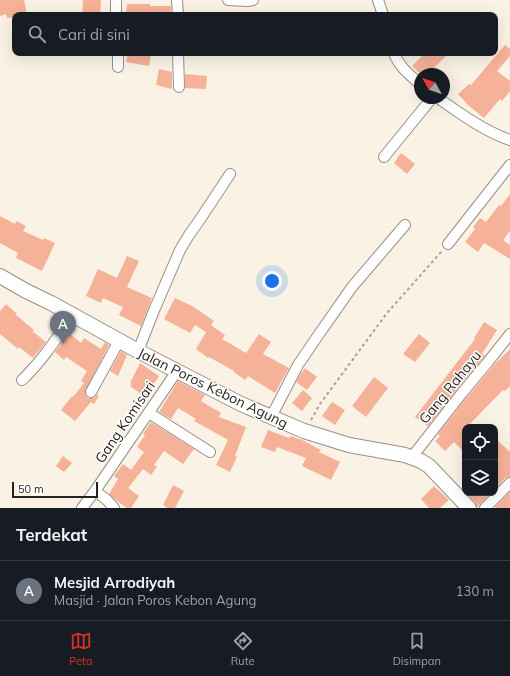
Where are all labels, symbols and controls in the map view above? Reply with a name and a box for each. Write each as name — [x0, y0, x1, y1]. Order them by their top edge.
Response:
search box — [12, 12, 498, 56]
icon: search — [26, 23, 48, 45]
text: Cari di sini — [58, 25, 130, 44]
north arrow — [414, 68, 450, 104]
your location — [262, 271, 282, 291]
pin: A — [50, 311, 76, 344]
street label: Jalan Poros Kebon Agung — [135, 344, 291, 432]
street label: Gang Rahayu — [415, 347, 485, 427]
street label: Gang Komisari — [91, 378, 159, 466]
map controls — [462, 424, 498, 496]
button: locate — [462, 424, 498, 460]
button: layers — [462, 460, 498, 496]
scale bar — [12, 480, 98, 499]
text: 50 m — [18, 482, 44, 496]
text: Terdekat — [16, 524, 87, 545]
text: Mesjid Arrodiyah — [54, 573, 175, 592]
text: A — [24, 583, 34, 599]
text: 130 m — [456, 583, 494, 599]
text: Masjid · Jalan Poros Kebon Agung — [54, 592, 256, 608]
tab: Peta — [69, 630, 92, 668]
tab: Rute — [231, 630, 254, 668]
tab: Disimpan — [393, 630, 441, 668]

